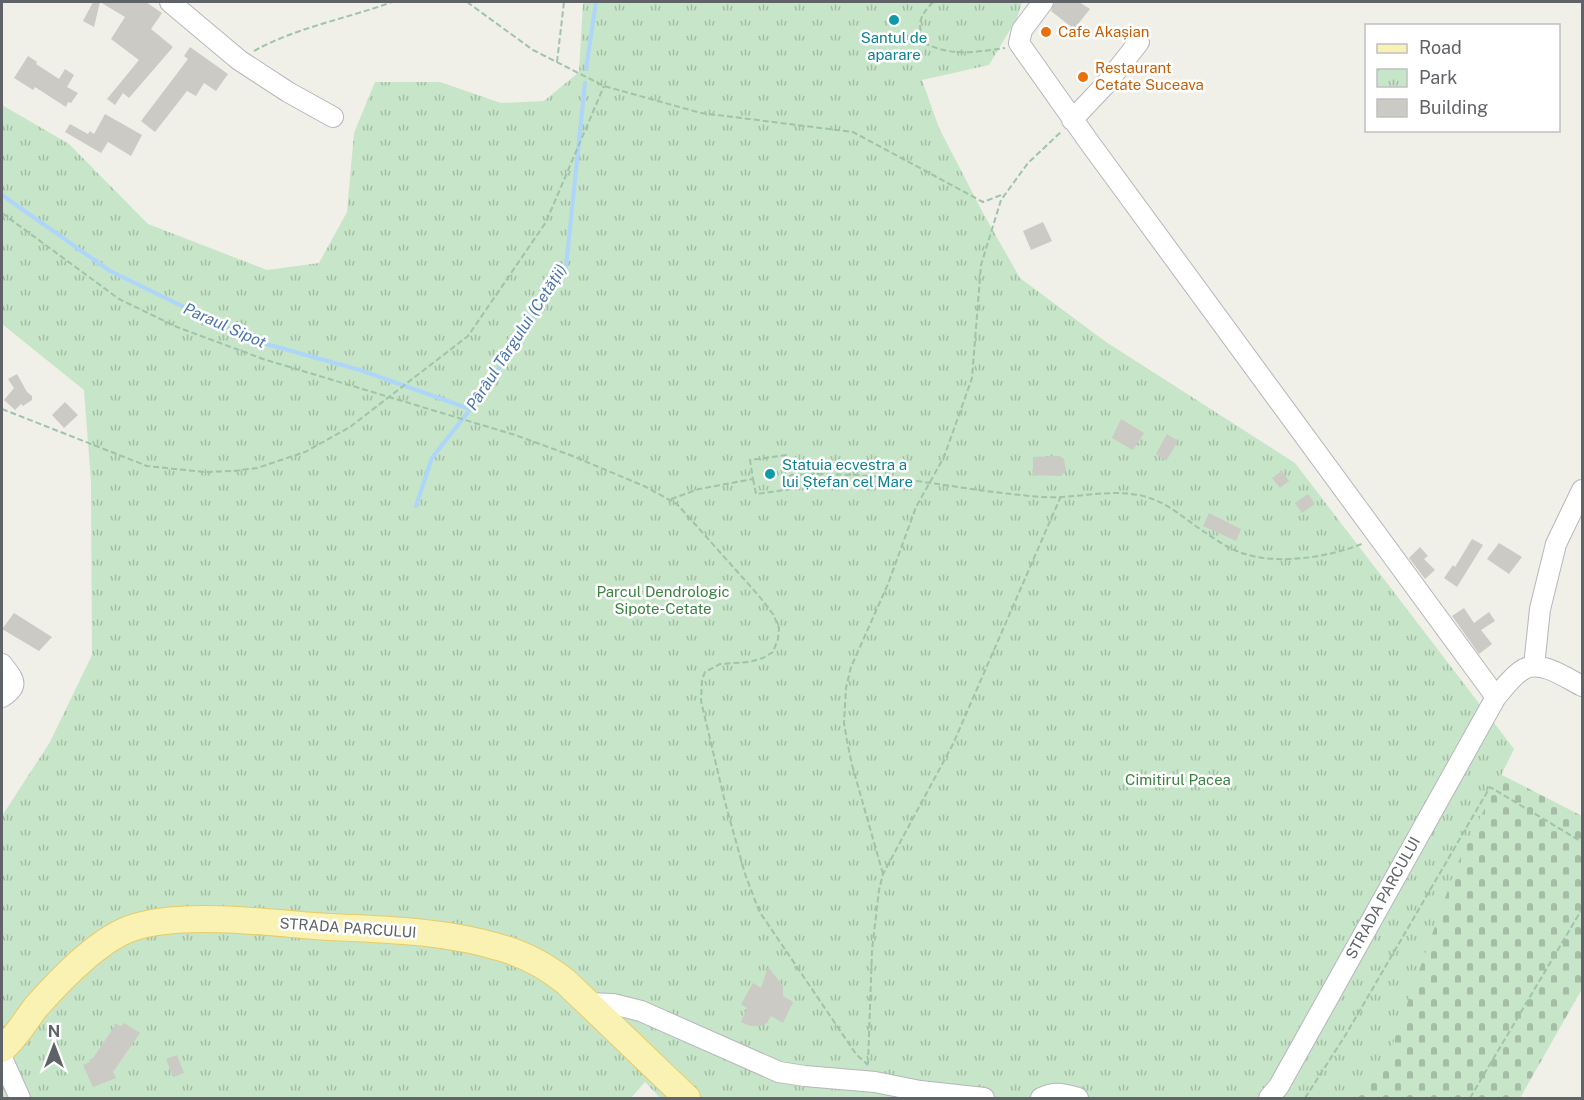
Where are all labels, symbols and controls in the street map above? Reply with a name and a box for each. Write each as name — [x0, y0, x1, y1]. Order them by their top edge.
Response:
marker: Santul de aparare — [887, 13, 901, 27]
place label: Cafe Akașian — [1058, 23, 1150, 40]
legend — [1365, 24, 1560, 132]
marker: Cafe Akașian — [1039, 25, 1053, 39]
place label: Santul de aparare — [861, 29, 927, 63]
text: Road — [1419, 37, 1462, 58]
place label: Restaurant Cetate Suceava — [1095, 59, 1204, 93]
text: Park — [1419, 67, 1457, 88]
marker: Restaurant Cetate Suceava — [1076, 70, 1090, 84]
text: Building — [1419, 97, 1488, 118]
water label: Pârâul Târgului (Cetății) — [462, 261, 571, 414]
water label: Paraul Sipot — [181, 299, 269, 352]
place label: Statuia ecvestra a lui Ștefan cel Mare — [782, 456, 913, 490]
marker: Statuia ecvestra a lui Ștefan cel Mare — [763, 467, 777, 481]
park label: Parcul Dendrologic Sipote-Cetate — [596, 583, 730, 617]
park label: Cimitirul Pacea — [1125, 771, 1231, 788]
street label: STRADA PARCULUI — [1342, 834, 1423, 962]
street label: STRADA PARCULUI — [279, 914, 417, 941]
north arrow — [24, 1016, 84, 1076]
text: N — [48, 1022, 60, 1041]

